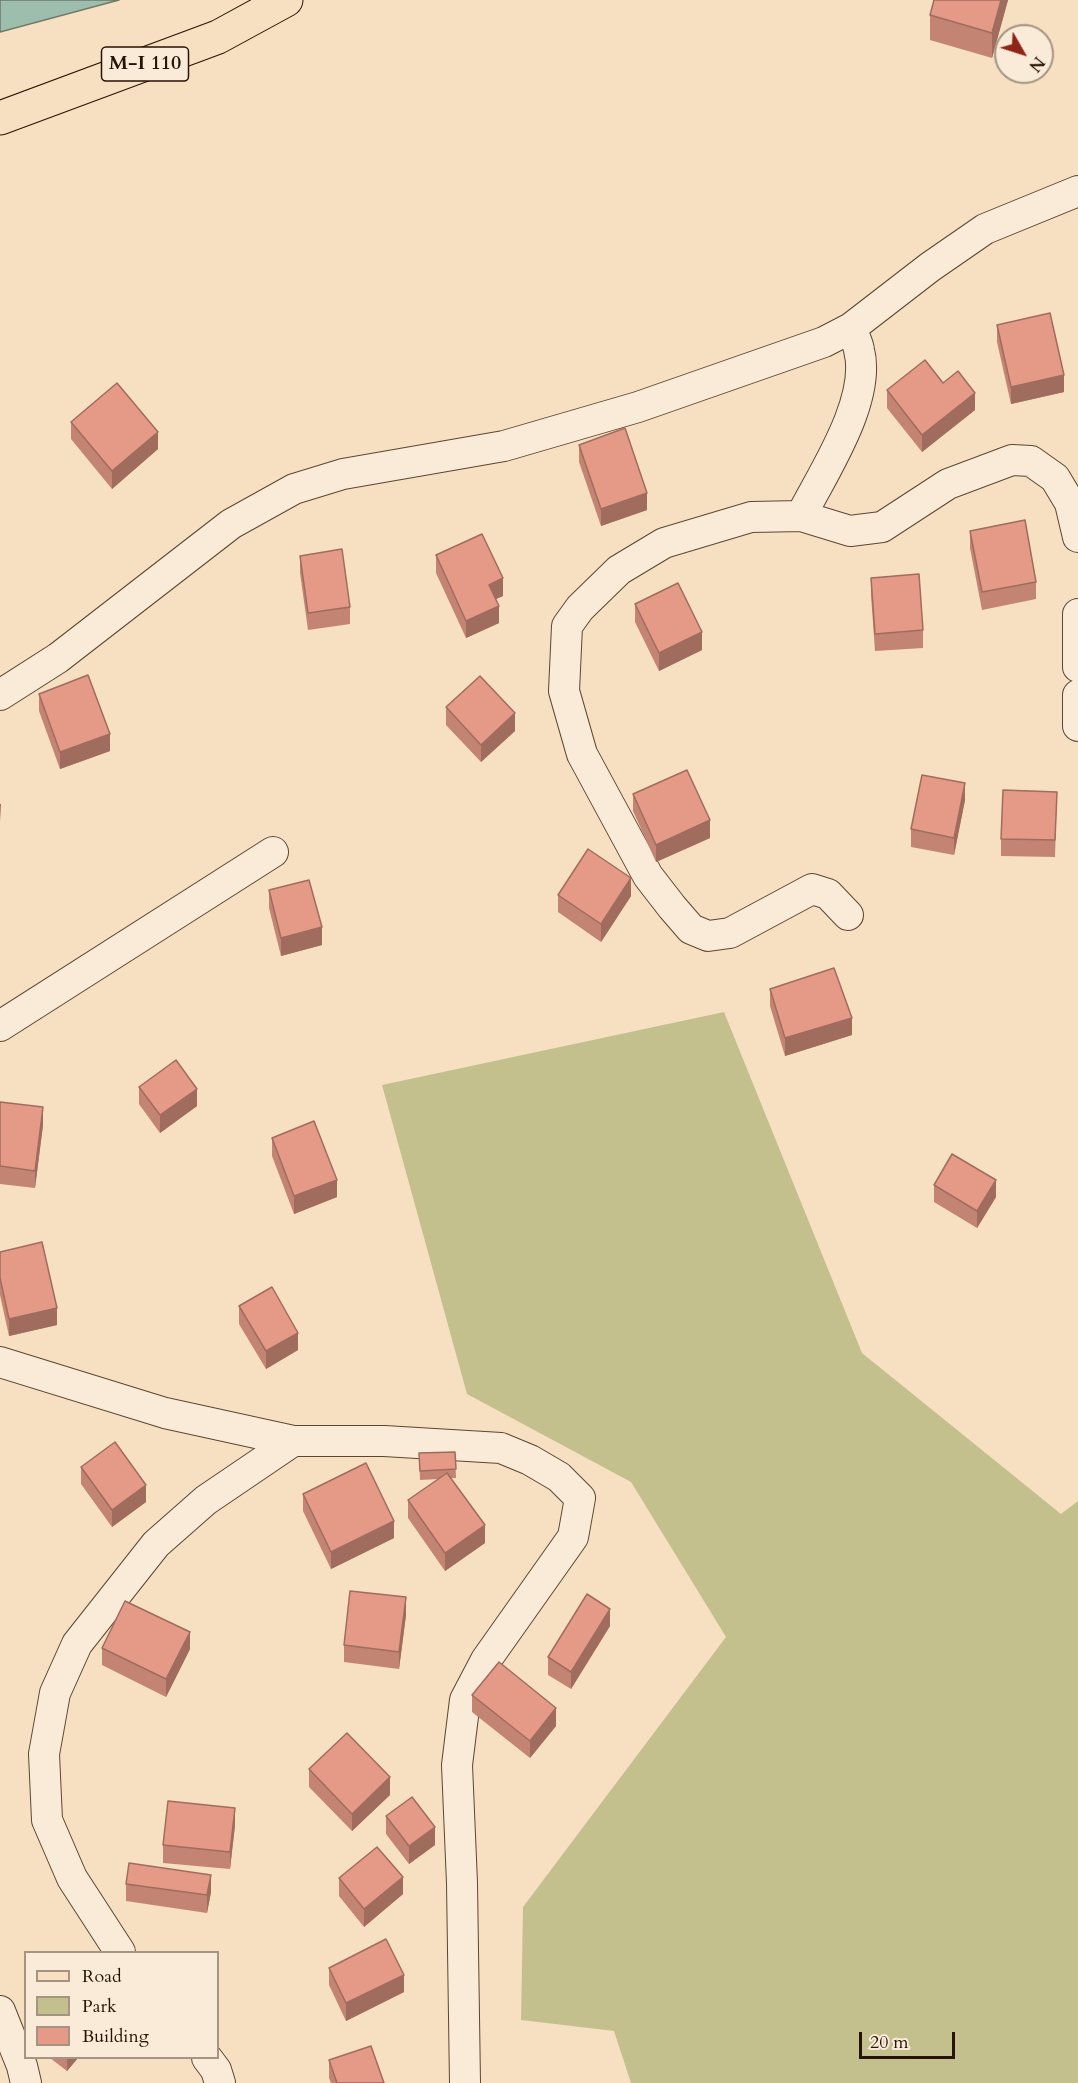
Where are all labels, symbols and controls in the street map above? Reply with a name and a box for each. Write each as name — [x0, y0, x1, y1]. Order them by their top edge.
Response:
north arrow — [994, 24, 1054, 84]
road number: M-I 110 — [102, 47, 188, 81]
text: N — [1024, 52, 1049, 76]
legend — [24, 1951, 219, 2059]
text: Road — [82, 1964, 122, 1989]
text: Park — [82, 1994, 117, 2019]
scale bar — [862, 2020, 958, 2058]
text: Building — [82, 2024, 149, 2049]
text: 20 m — [870, 2030, 909, 2055]

